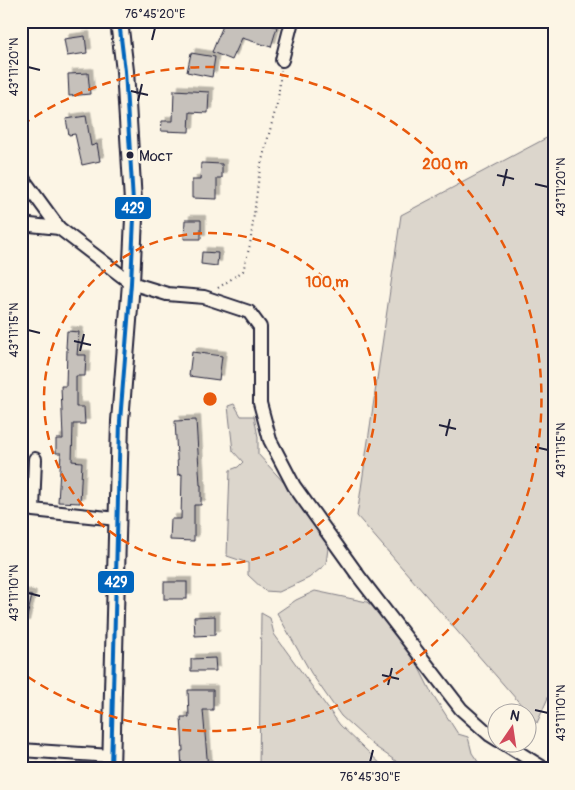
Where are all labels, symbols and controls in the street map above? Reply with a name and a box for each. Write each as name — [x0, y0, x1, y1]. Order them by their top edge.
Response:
text: 76°45'20"E — [125, 7, 185, 22]
text: 43°11'20"N — [7, 38, 22, 96]
place label: Мост — [139, 147, 173, 166]
marker: Мост — [125, 150, 135, 160]
text: 200 m — [422, 155, 468, 174]
text: 43°11'20"N — [554, 158, 569, 216]
line badge: 429 — [114, 196, 152, 220]
text: 429 — [121, 200, 145, 217]
text: 100 m — [306, 273, 348, 292]
text: 43°11'15"N — [7, 303, 22, 357]
centre of rings — [201, 390, 219, 408]
text: 43°11'15"N — [554, 423, 569, 477]
text: 43°11'10"N — [7, 565, 22, 621]
line badge: 429 — [97, 570, 135, 594]
text: 429 — [104, 574, 128, 591]
text: 43°11'10"N — [554, 685, 569, 741]
north arrow — [488, 702, 538, 752]
text: N — [508, 706, 521, 725]
text: 76°45'30"E — [340, 770, 400, 785]

